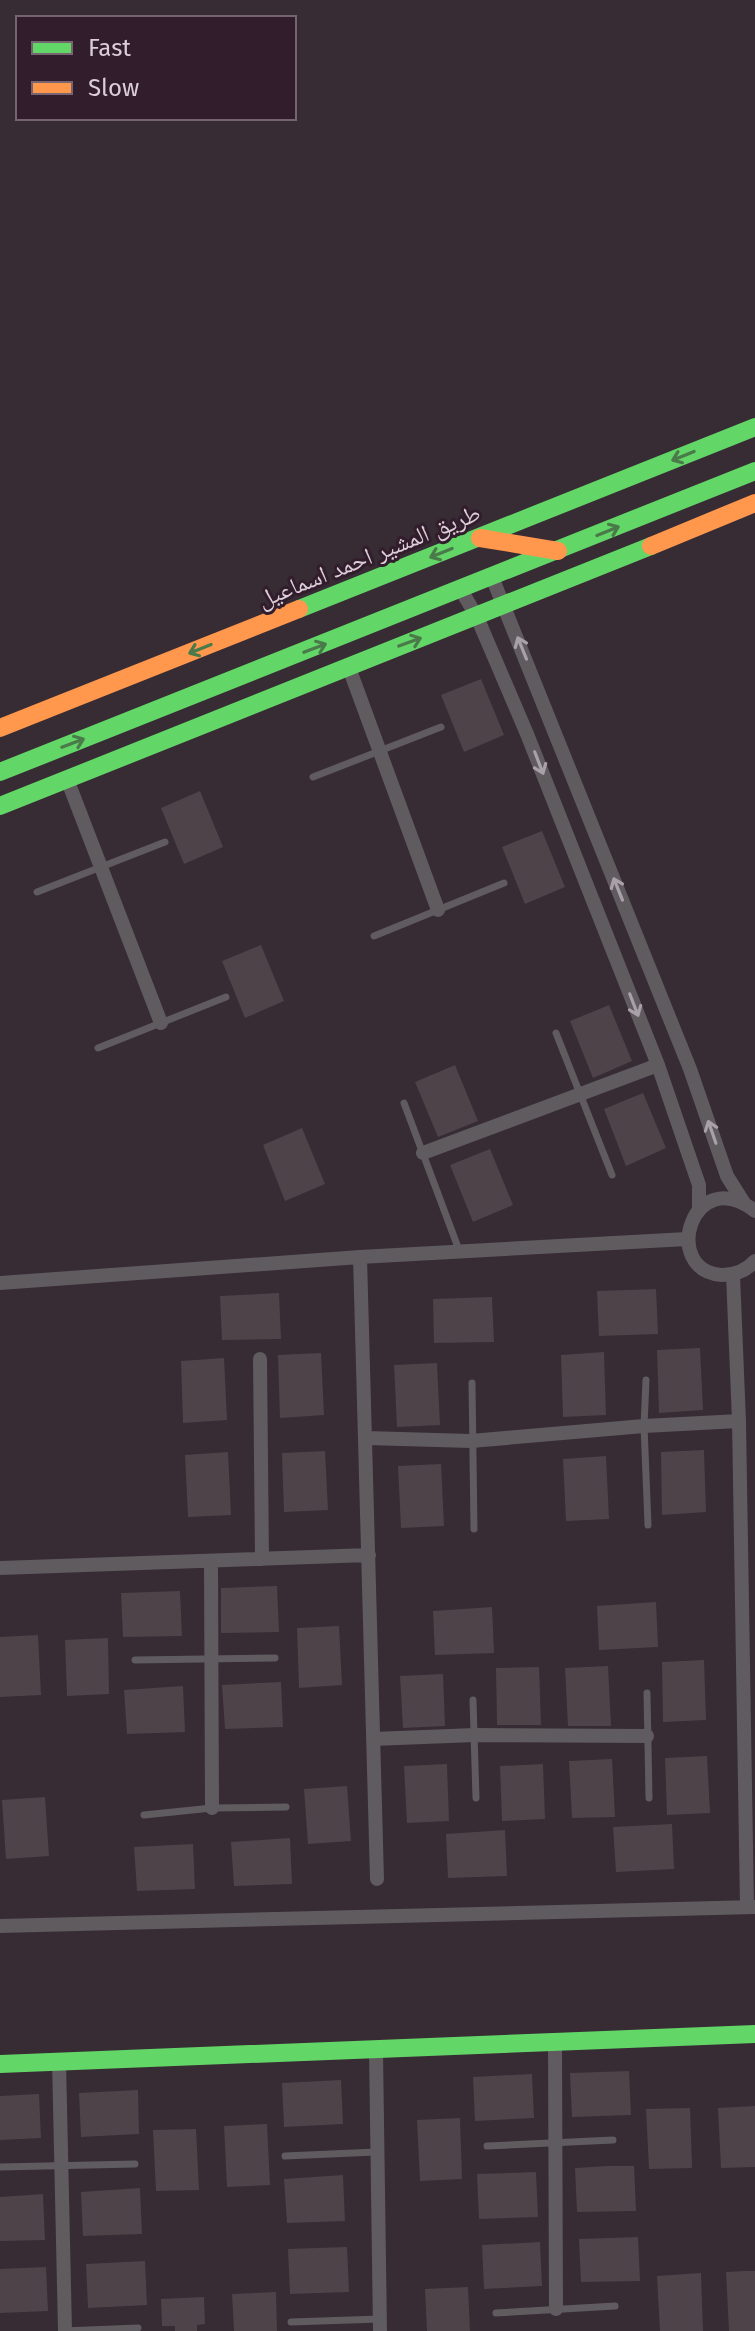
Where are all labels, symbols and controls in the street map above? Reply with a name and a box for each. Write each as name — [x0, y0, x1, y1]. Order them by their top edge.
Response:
legend — [16, 16, 296, 120]
text: Fast — [88, 34, 131, 62]
text: Slow — [88, 74, 139, 102]
one-way arrow — [671, 450, 696, 465]
street label: طريق المشير احمد اسماعيل — [253, 498, 485, 614]
one-way arrow — [595, 522, 620, 537]
one-way arrow — [429, 547, 454, 561]
one-way arrow — [397, 634, 422, 648]
one-way arrow — [514, 636, 529, 661]
one-way arrow — [302, 640, 327, 654]
one-way arrow — [188, 643, 213, 657]
one-way arrow — [60, 735, 85, 749]
one-way arrow — [533, 750, 547, 775]
one-way arrow — [610, 877, 625, 902]
one-way arrow — [628, 992, 642, 1017]
one-way arrow — [703, 1120, 718, 1145]

